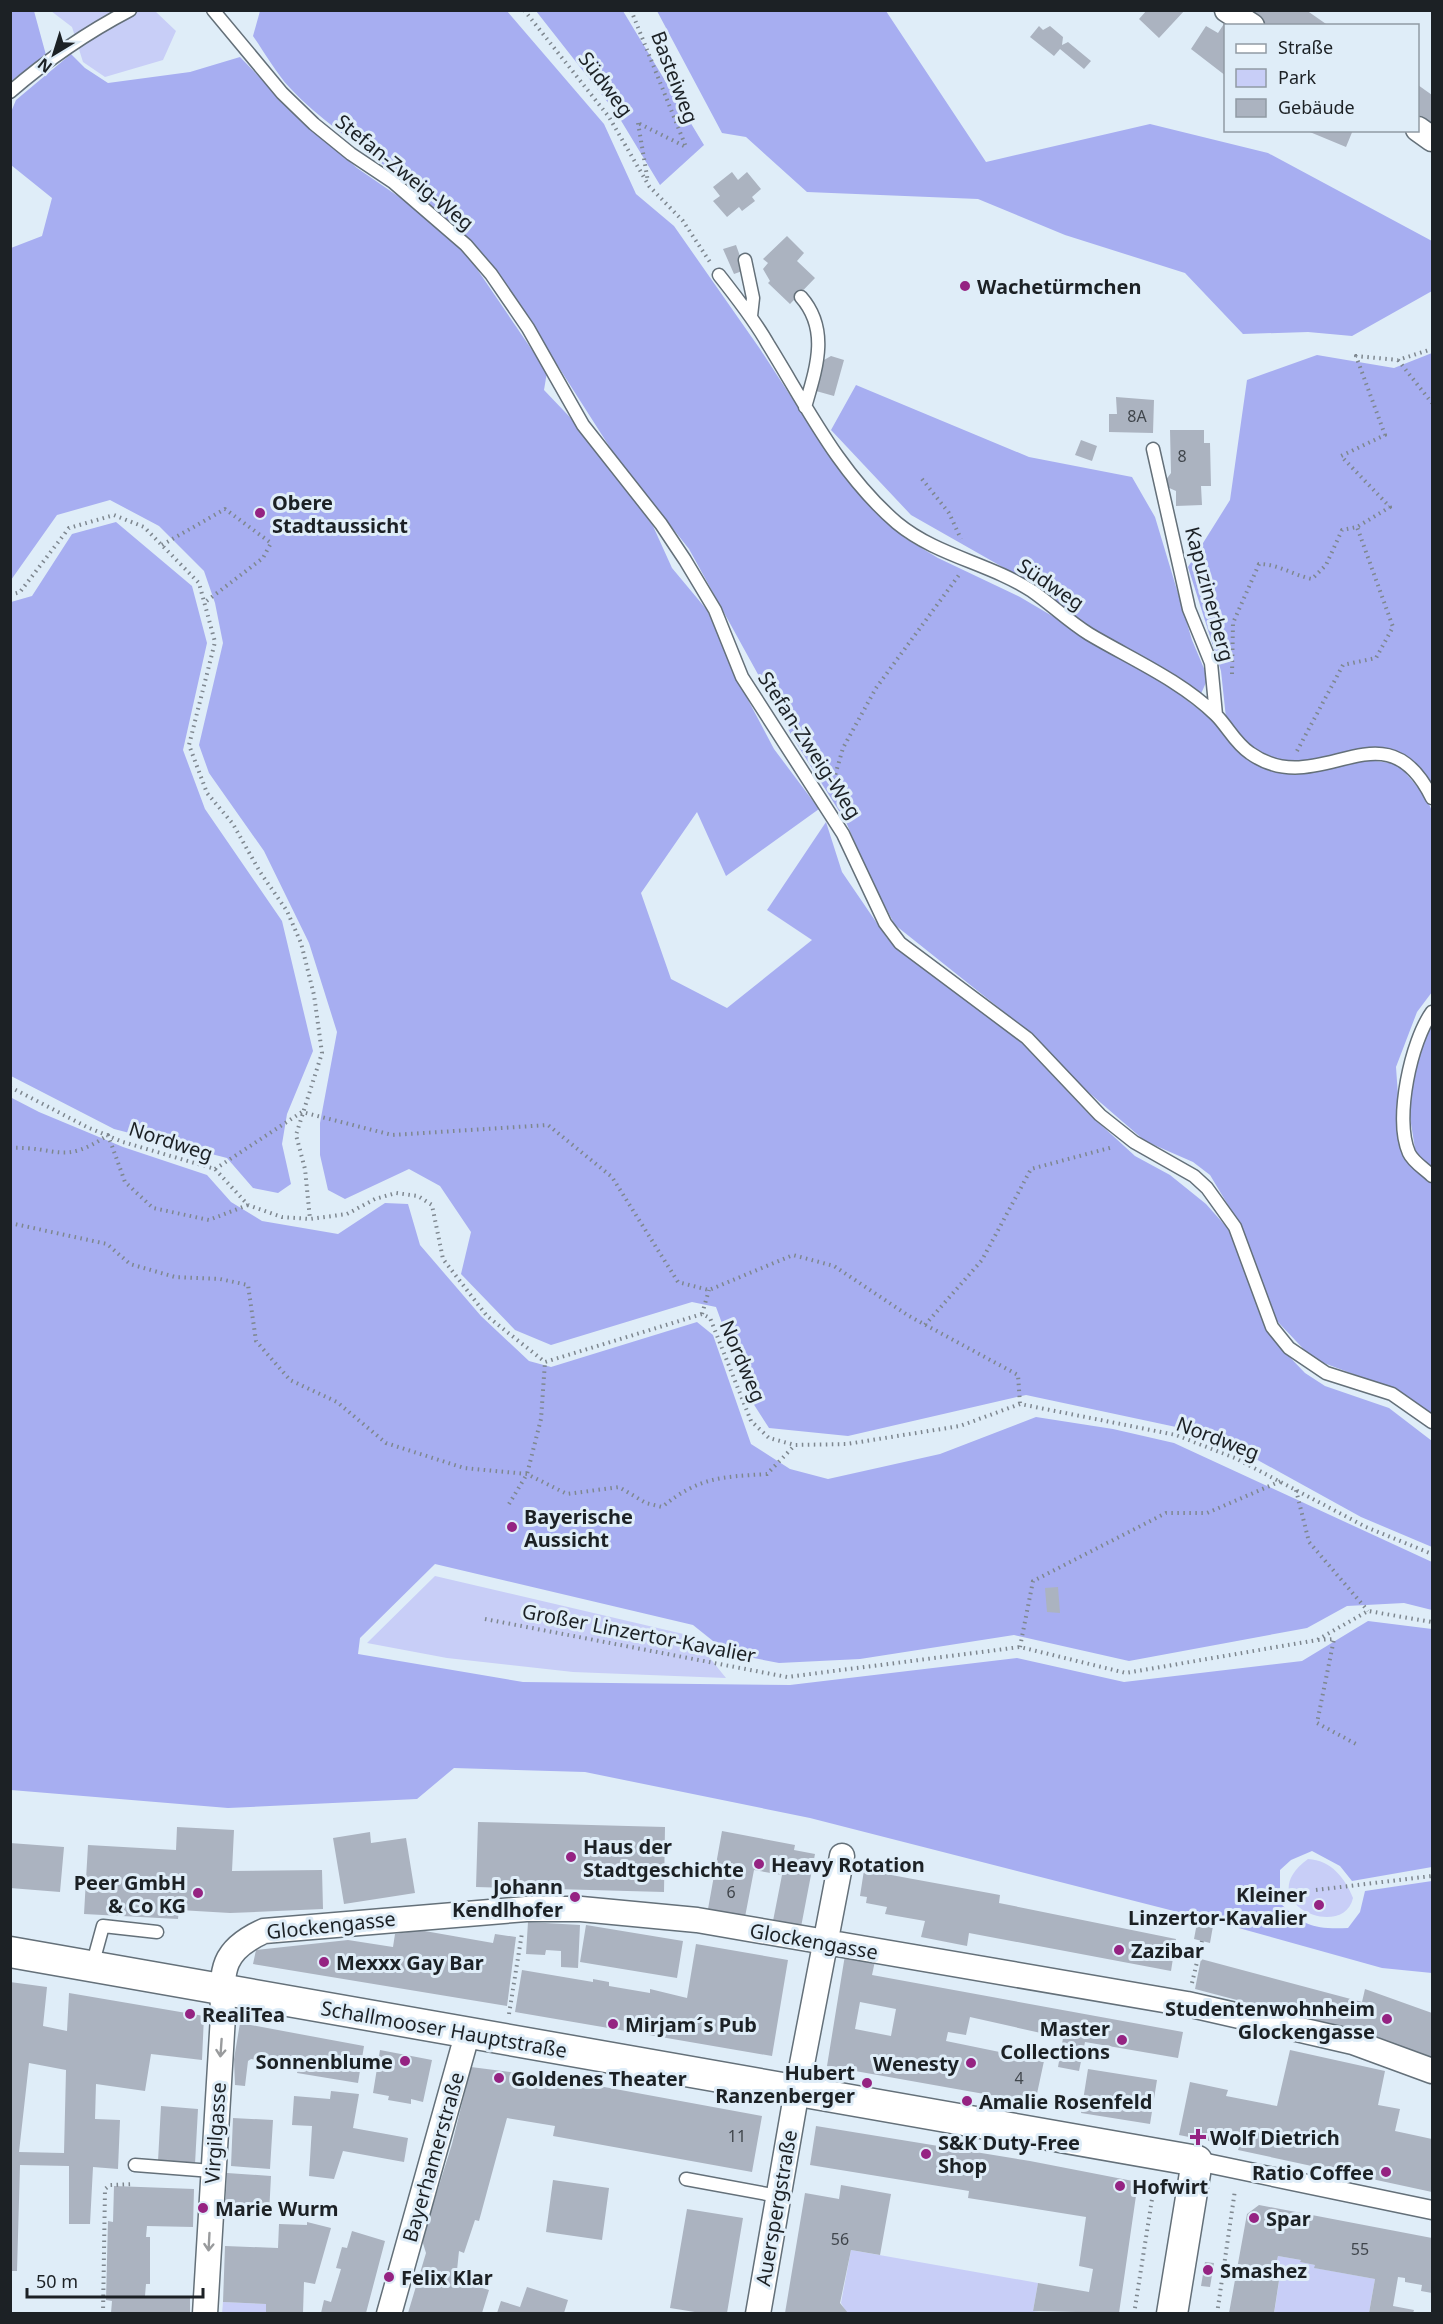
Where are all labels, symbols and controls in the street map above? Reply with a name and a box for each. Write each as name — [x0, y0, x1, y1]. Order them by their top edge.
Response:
north arrow — [24, 24, 84, 84]
legend — [1224, 24, 1419, 132]
street label: Basteiweg — [645, 27, 705, 127]
text: Straße — [1278, 35, 1333, 59]
street label: Südweg — [573, 46, 639, 122]
text: N — [33, 53, 57, 78]
text: Park — [1278, 65, 1316, 89]
text: Gebäude — [1278, 95, 1355, 119]
street label: Stefan-Zweig-Weg — [330, 108, 480, 236]
place label: Wachetürmchen — [977, 273, 1142, 300]
marker: Wachetürmchen — [958, 279, 972, 293]
house number: 8A — [1127, 405, 1147, 427]
house number: 8 — [1177, 445, 1187, 467]
place label: Obere Stadtaussicht — [272, 489, 408, 539]
marker: Obere Stadtaussicht — [253, 506, 267, 520]
street label: Kapuzinerberg — [1179, 524, 1241, 664]
street label: Südweg — [1012, 552, 1090, 616]
street label: Stefan-Zweig-Weg — [752, 666, 868, 824]
street label: Nordweg — [126, 1115, 216, 1167]
street label: Nordweg — [714, 1316, 772, 1406]
street label: Nordweg — [1173, 1410, 1263, 1466]
place label: Bayerische Aussicht — [524, 1503, 633, 1553]
marker: Bayerische Aussicht — [505, 1520, 519, 1534]
street label: Großer Linzertor-Kavalier — [520, 1597, 758, 1669]
place label: Haus der Stadtgeschichte — [583, 1833, 744, 1883]
marker: Haus der Stadtgeschichte — [564, 1850, 578, 1864]
place label: Heavy Rotation — [771, 1851, 925, 1878]
marker: Heavy Rotation — [752, 1857, 766, 1871]
place label: Peer GmbH & Co KG — [74, 1869, 186, 1919]
place label: Johann Kendlhofer — [452, 1873, 563, 1923]
house number: 6 — [726, 1881, 736, 1903]
place label: Kleiner Linzertor-Kavalier — [1128, 1881, 1307, 1931]
marker: Peer GmbH & Co KG — [191, 1886, 205, 1900]
marker: Johann Kendlhofer — [568, 1890, 582, 1904]
marker: Kleiner Linzertor-Kavalier — [1312, 1898, 1326, 1912]
street label: Glockengasse — [265, 1905, 397, 1945]
street label: Glockengasse — [748, 1916, 880, 1966]
place label: Zazibar — [1131, 1937, 1204, 1964]
marker: Zazibar — [1112, 1943, 1126, 1957]
place label: Mexxx Gay Bar — [336, 1949, 484, 1976]
marker: Mexxx Gay Bar — [317, 1955, 331, 1969]
street label: Schallmooser Hauptstraße — [319, 1994, 569, 2064]
place label: Studentenwohnheim Glockengasse — [1165, 1995, 1375, 2045]
place label: RealiTea — [202, 2001, 285, 2028]
marker: RealiTea — [183, 2007, 197, 2021]
place label: Mirjam´s Pub — [625, 2011, 757, 2038]
marker: Studentenwohnheim Glockengasse — [1380, 2012, 1394, 2026]
place label: Master Collections — [1000, 2015, 1110, 2065]
marker: Mirjam´s Pub — [606, 2017, 620, 2031]
marker: Master Collections — [1115, 2033, 1129, 2047]
one-way arrow — [215, 2037, 226, 2057]
place label: Sonnenblume — [256, 2048, 393, 2075]
place label: Wenesty — [873, 2050, 960, 2077]
marker: Sonnenblume — [398, 2054, 412, 2068]
marker: Wenesty — [964, 2056, 978, 2070]
place label: Hubert Ranzenberger — [715, 2059, 855, 2109]
place label: Goldenes Theater — [511, 2065, 687, 2092]
house number: 4 — [1014, 2067, 1024, 2089]
street label: Bayerhamerstraße — [396, 2069, 470, 2245]
marker: Goldenes Theater — [492, 2071, 506, 2085]
marker: Hubert Ranzenberger — [860, 2076, 874, 2090]
street label: Virgilgasse — [198, 2081, 232, 2185]
place label: Amalie Rosenfeld — [979, 2088, 1152, 2115]
marker: Amalie Rosenfeld — [960, 2094, 974, 2108]
place label: Wolf Dietrich — [1210, 2124, 1340, 2151]
house number: 11 — [728, 2125, 746, 2147]
street label: Auerspergstraße — [749, 2128, 803, 2288]
place label: S&K Duty-Free Shop — [938, 2129, 1080, 2179]
marker: Wolf Dietrich — [1191, 2130, 1205, 2144]
marker: S&K Duty-Free Shop — [919, 2147, 933, 2161]
place label: Ratio Coffee — [1252, 2159, 1374, 2186]
marker: Ratio Coffee — [1379, 2165, 1393, 2179]
place label: Hofwirt — [1132, 2173, 1209, 2200]
marker: Hofwirt — [1113, 2179, 1127, 2193]
place label: Marie Wurm — [215, 2195, 338, 2222]
marker: Marie Wurm — [196, 2201, 210, 2215]
place label: Spar — [1266, 2205, 1311, 2232]
marker: Spar — [1247, 2211, 1261, 2225]
house number: 56 — [831, 2228, 849, 2250]
one-way arrow — [203, 2232, 214, 2252]
house number: 55 — [1351, 2238, 1369, 2260]
place label: Smashez — [1220, 2257, 1307, 2284]
scale bar — [27, 2261, 202, 2299]
marker: Smashez — [1201, 2263, 1215, 2277]
place label: Felix Klar — [401, 2264, 493, 2291]
text: 50 m — [36, 2269, 78, 2293]
marker: Felix Klar — [382, 2270, 396, 2284]

